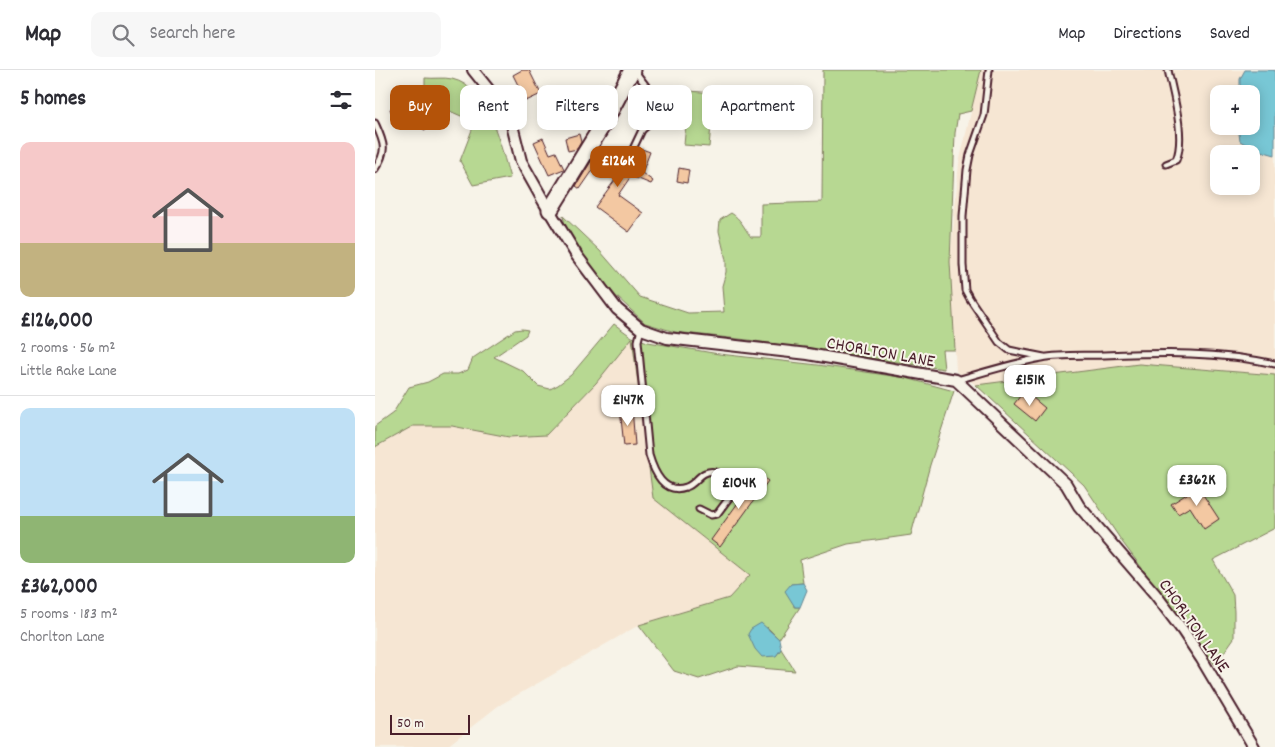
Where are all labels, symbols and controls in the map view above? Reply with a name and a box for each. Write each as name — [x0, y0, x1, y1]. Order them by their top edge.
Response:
search box — [91, 12, 441, 57]
text: Map — [25, 18, 61, 52]
icon: search — [109, 21, 137, 49]
text: Search here — [149, 21, 235, 48]
text: Map — [1058, 22, 1085, 47]
text: Directions — [1113, 22, 1182, 47]
text: Saved — [1210, 22, 1250, 47]
text: 5 homes — [20, 85, 86, 115]
chip: Buy — [390, 85, 450, 130]
chip: Rent — [460, 85, 527, 130]
chip: Filters — [537, 85, 618, 130]
chip: New — [628, 85, 692, 130]
chip: Apartment — [702, 85, 813, 130]
map controls — [1210, 85, 1260, 195]
button: + — [1210, 85, 1260, 135]
icon: filters — [327, 86, 355, 114]
button: − — [1210, 145, 1260, 195]
pin: £126K — [583, 146, 653, 188]
text: £126K — [601, 150, 635, 173]
icon: home — [143, 175, 233, 265]
text: £126,000 — [20, 307, 93, 337]
street label: CHORLTON LANE — [825, 332, 937, 375]
text: 2 rooms · 56 m² — [20, 337, 115, 360]
text: Little Rake Lane — [20, 360, 117, 383]
pin: £151K — [995, 364, 1065, 407]
text: £151K — [1015, 369, 1045, 392]
pin: £147K — [593, 384, 663, 427]
text: £147K — [612, 389, 644, 412]
icon: home — [143, 440, 233, 530]
pin: £362K — [1162, 464, 1232, 507]
pin: £104K — [704, 468, 774, 510]
text: £362K — [1178, 469, 1216, 492]
text: £104K — [722, 472, 756, 495]
text: £362,000 — [20, 573, 98, 603]
street label: CHORLTON LANE — [1151, 574, 1235, 678]
text: 5 rooms · 183 m² — [20, 603, 117, 626]
text: Chorlton Lane — [20, 626, 105, 649]
scale bar — [390, 712, 470, 735]
text: 50 m — [397, 714, 424, 734]

